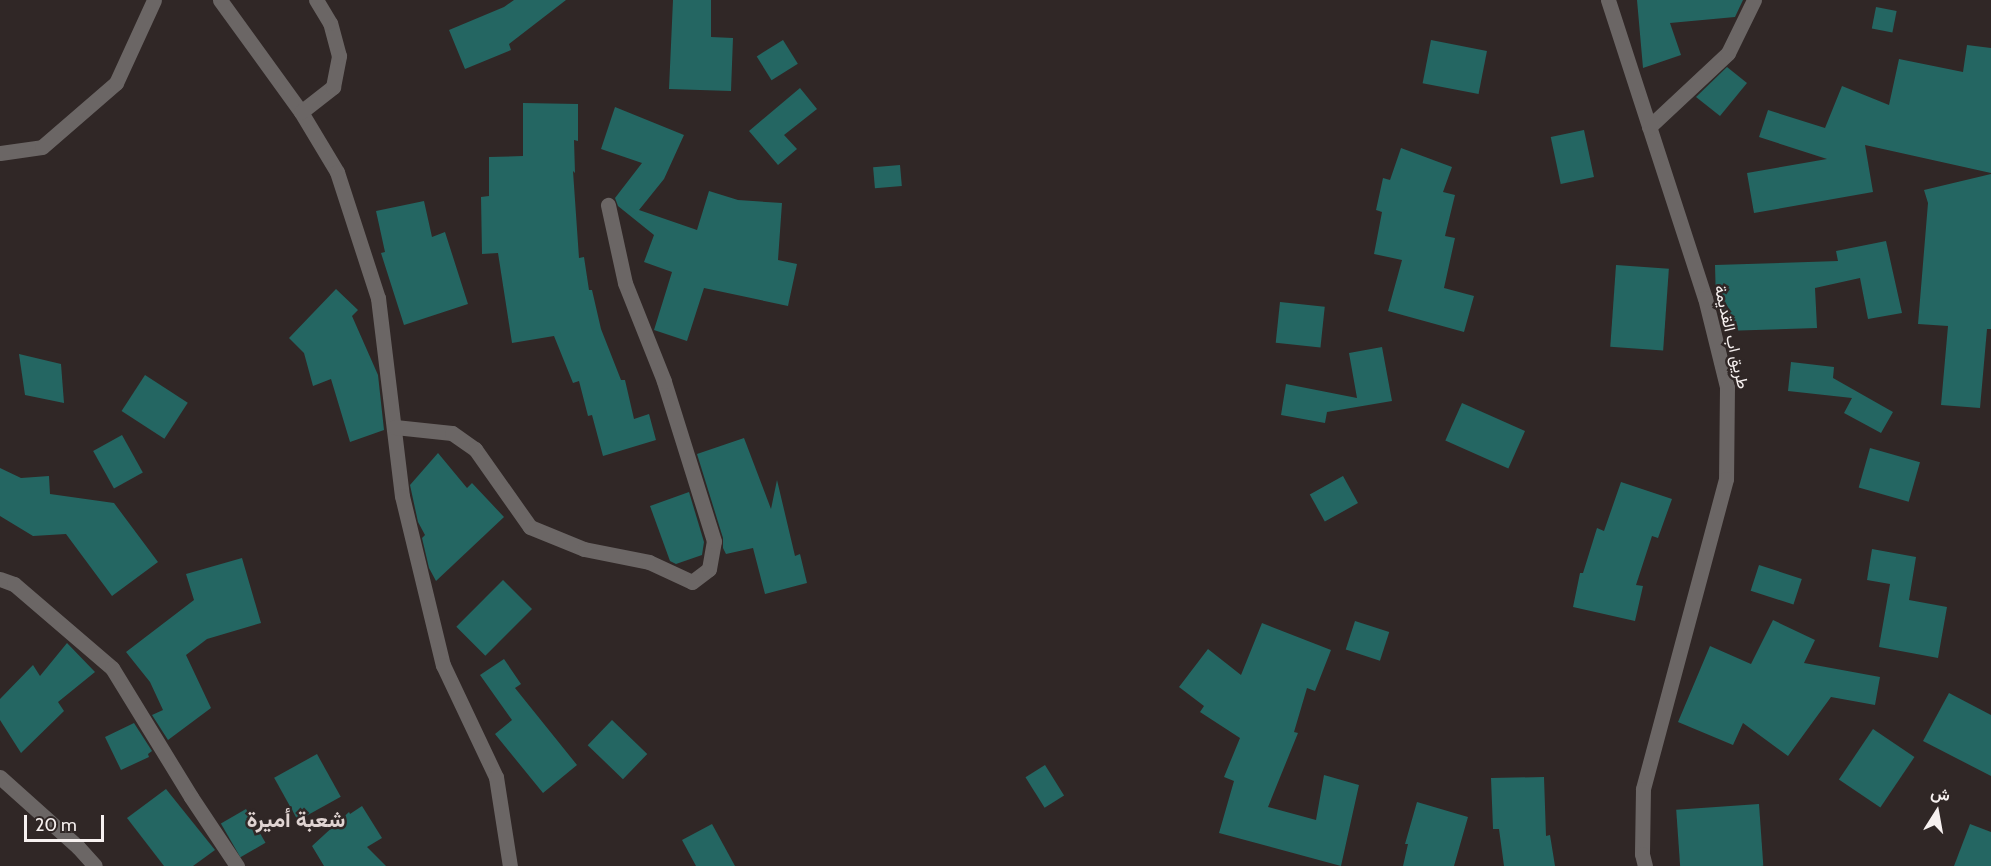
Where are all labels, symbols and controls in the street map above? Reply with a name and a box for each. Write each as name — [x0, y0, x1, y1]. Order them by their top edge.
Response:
street label: طريق اب القديمة — [1710, 283, 1752, 391]
north arrow — [1907, 782, 1967, 842]
text: ش — [1929, 783, 1952, 805]
scale bar — [27, 803, 106, 841]
district label: شعبة أميرة — [247, 807, 345, 833]
text: 20 m — [35, 814, 77, 836]

